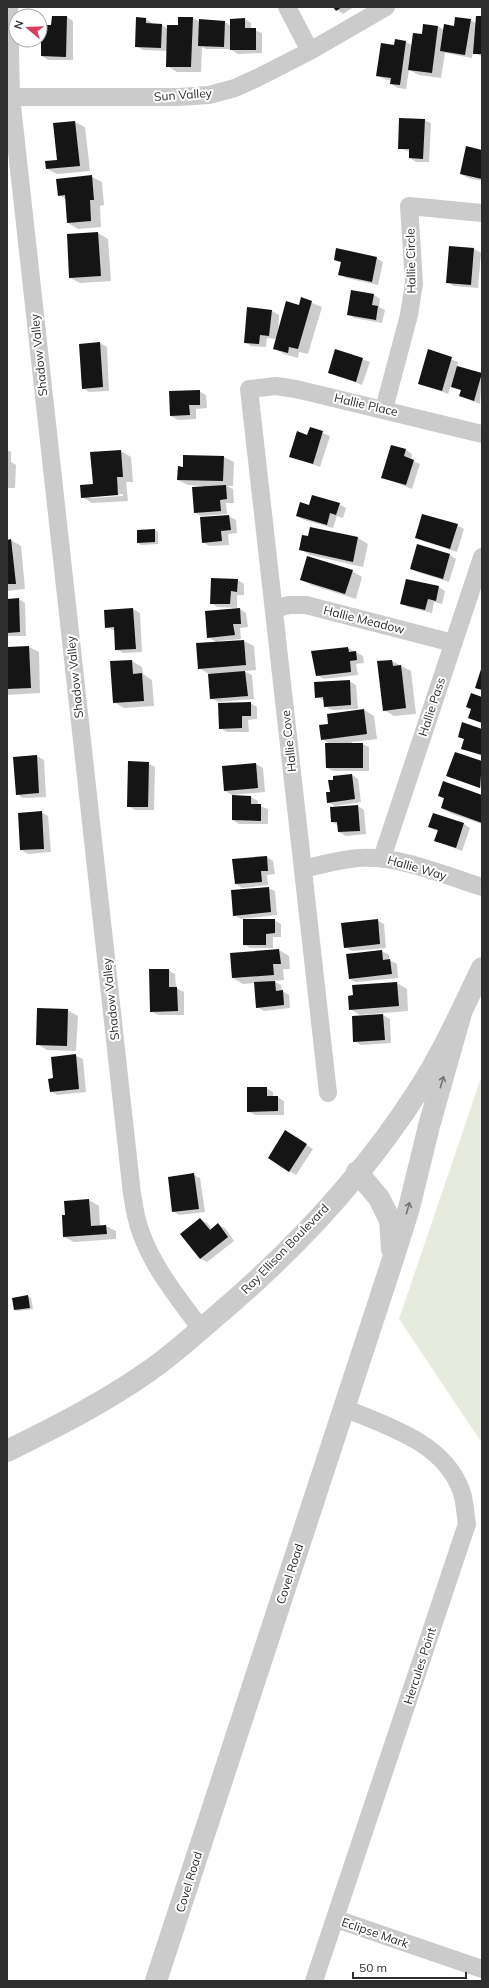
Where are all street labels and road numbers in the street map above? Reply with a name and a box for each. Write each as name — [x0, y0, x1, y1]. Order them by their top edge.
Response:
street label: Sun Valley — [154, 85, 213, 104]
street label: Hallie Circle — [402, 228, 419, 294]
street label: Shadow Valley — [27, 313, 50, 397]
street label: Hallie Place — [333, 390, 399, 419]
street label: Hallie Meadow — [322, 602, 407, 637]
street label: Shadow Valley — [63, 635, 86, 719]
street label: Hallie Pass — [415, 675, 448, 738]
street label: Hallie Cove — [278, 709, 299, 773]
street label: Hallie Way — [386, 852, 449, 883]
street label: Shadow Valley — [99, 957, 122, 1041]
street label: Ray Ellison Boulevard — [238, 1200, 332, 1297]
street label: Covel Road — [273, 1542, 306, 1606]
street label: Hercules Point — [400, 1626, 439, 1706]
street label: Covel Road — [172, 1850, 205, 1914]
street label: Eclipse Mark — [340, 1914, 411, 1951]

